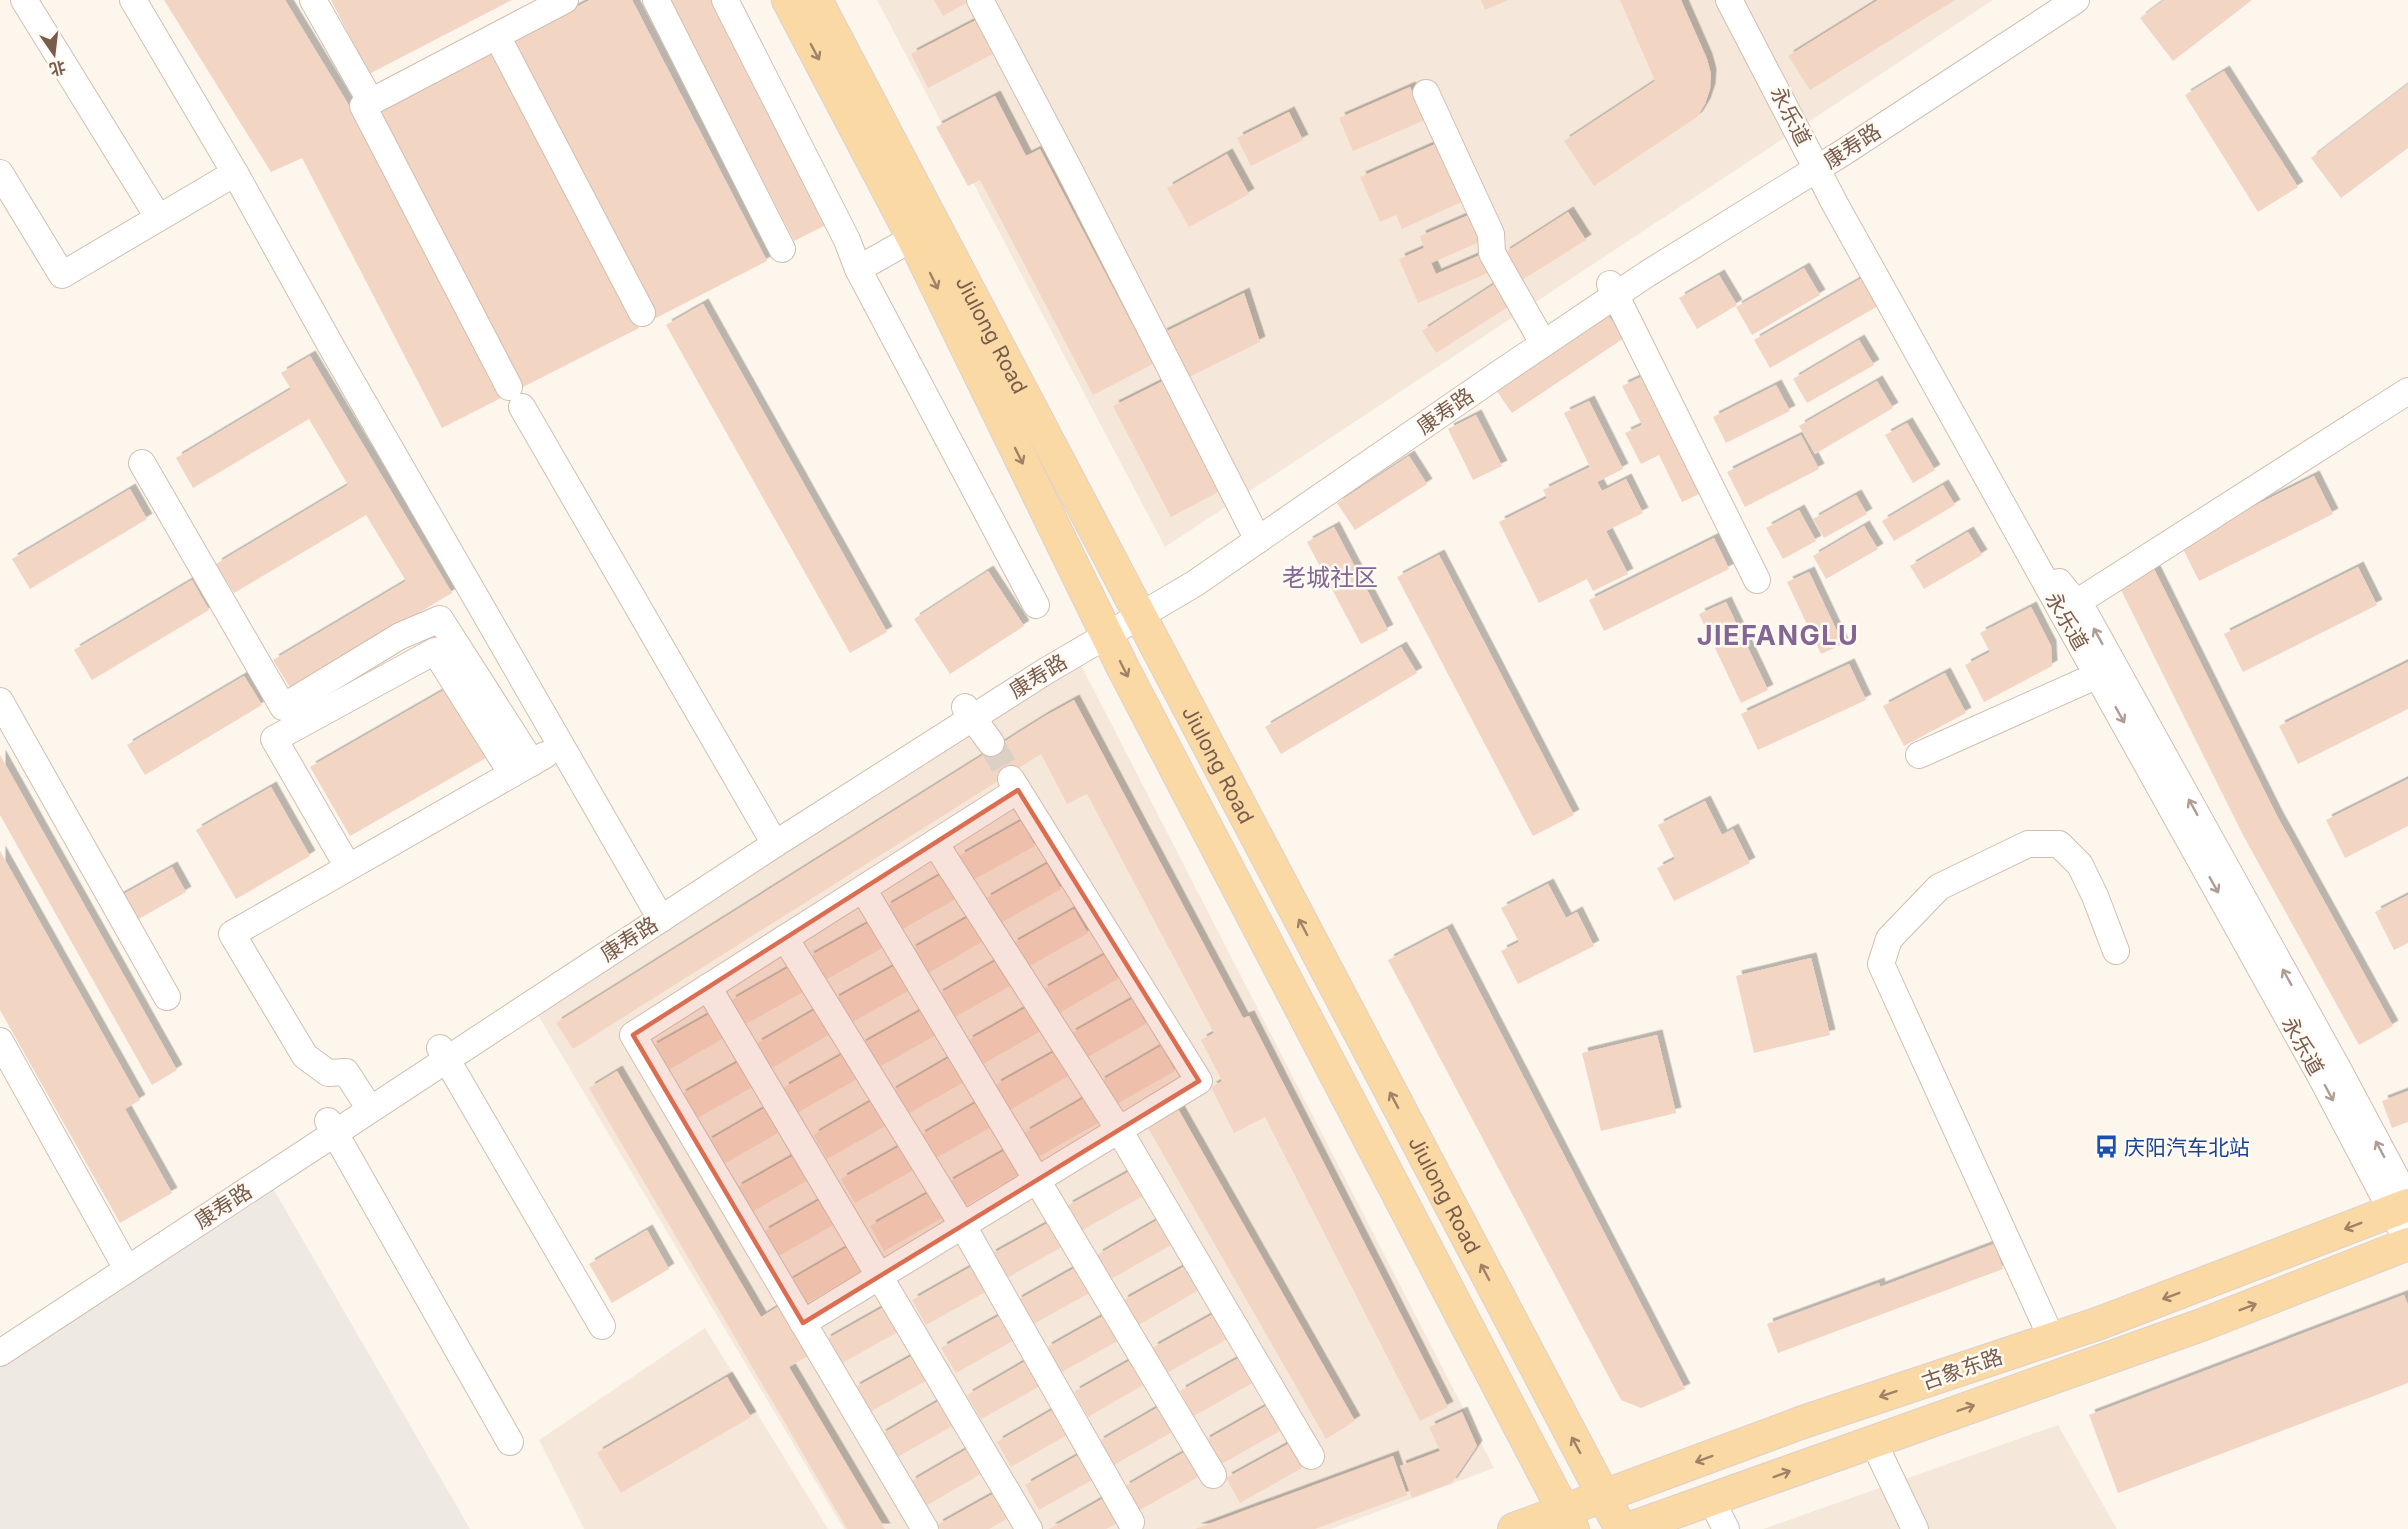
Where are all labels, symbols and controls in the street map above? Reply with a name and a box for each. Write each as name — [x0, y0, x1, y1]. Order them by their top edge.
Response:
north arrow — [24, 24, 84, 84]
one-way arrow — [809, 43, 821, 60]
text: 北 — [47, 57, 68, 80]
street label: 永乐道 — [1766, 82, 1816, 150]
street label: 康寿路 — [1819, 118, 1885, 174]
one-way arrow — [928, 272, 940, 290]
street label: Jiulong Road — [951, 272, 1033, 397]
street label: 康寿路 — [1412, 383, 1478, 439]
one-way arrow — [1014, 447, 1026, 465]
district label: 老城社区 — [1282, 563, 1378, 592]
street label: 永乐道 — [2040, 587, 2094, 655]
district label: JIEFANGLU — [1697, 619, 1859, 652]
one-way arrow — [2092, 628, 2103, 646]
street label: 康寿路 — [1005, 649, 1071, 703]
one-way arrow — [1118, 660, 1130, 678]
street label: Jiulong Road — [1177, 702, 1260, 827]
one-way arrow — [2114, 706, 2126, 723]
one-way arrow — [2187, 799, 2199, 816]
one-way arrow — [2208, 876, 2220, 893]
street label: 康寿路 — [596, 911, 662, 967]
one-way arrow — [1297, 919, 1308, 937]
one-way arrow — [2281, 969, 2292, 987]
street label: 永乐道 — [2277, 1012, 2329, 1080]
one-way arrow — [2323, 1084, 2335, 1101]
one-way arrow — [1388, 1092, 1400, 1109]
street label: Jiulong Road — [1404, 1132, 1486, 1257]
bus stop icon: 庆阳汽车北站 — [2093, 1134, 2119, 1160]
place label: 庆阳汽车北站 — [2124, 1135, 2250, 1160]
one-way arrow — [2374, 1140, 2386, 1158]
street label: 康寿路 — [190, 1178, 256, 1234]
one-way arrow — [2345, 1221, 2363, 1232]
one-way arrow — [1479, 1264, 1490, 1282]
one-way arrow — [2162, 1291, 2181, 1302]
one-way arrow — [2238, 1301, 2257, 1312]
street label: 古象东路 — [1918, 1344, 2006, 1394]
one-way arrow — [1879, 1389, 1898, 1400]
one-way arrow — [1956, 1402, 1975, 1413]
one-way arrow — [1570, 1436, 1581, 1454]
one-way arrow — [1695, 1454, 1714, 1465]
one-way arrow — [1772, 1467, 1791, 1478]

